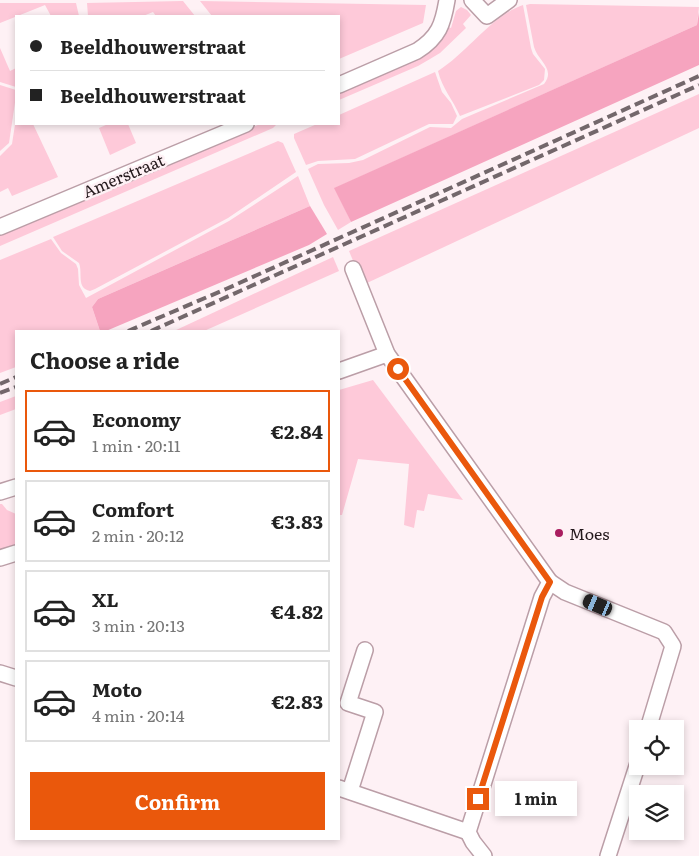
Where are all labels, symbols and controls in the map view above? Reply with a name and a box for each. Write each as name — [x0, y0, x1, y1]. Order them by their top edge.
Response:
text: Beeldhouwerstraat — [60, 32, 246, 60]
text: Beeldhouwerstraat — [60, 81, 246, 109]
street label: Amerstraat — [78, 147, 168, 203]
text: Choose a ride — [30, 343, 179, 376]
route start — [387, 358, 409, 380]
text: Economy — [92, 405, 181, 433]
icon: car — [32, 409, 77, 454]
text: €2.84 — [271, 417, 323, 445]
text: 1 min · 20:11 — [92, 433, 181, 457]
text: Comfort — [92, 495, 174, 523]
icon: car — [32, 499, 77, 544]
text: €3.83 — [271, 507, 323, 535]
place label: Moes — [569, 521, 609, 545]
text: 2 min · 20:12 — [92, 523, 184, 547]
marker: Moes — [553, 527, 565, 539]
text: XL — [92, 585, 119, 613]
icon: car — [32, 589, 77, 634]
car — [581, 592, 614, 618]
text: €4.82 — [271, 597, 323, 625]
text: 3 min · 20:13 — [92, 613, 185, 637]
text: Moto — [92, 675, 142, 703]
icon: car — [32, 679, 77, 724]
text: €2.83 — [272, 687, 323, 715]
text: 4 min · 20:14 — [92, 703, 185, 727]
map controls — [629, 720, 684, 840]
button: locate — [629, 720, 684, 775]
button: Confirm — [30, 772, 325, 830]
callout: 1 min — [496, 782, 578, 816]
button: layers — [629, 785, 684, 840]
text: 1 min — [515, 786, 557, 810]
route end — [467, 788, 489, 810]

